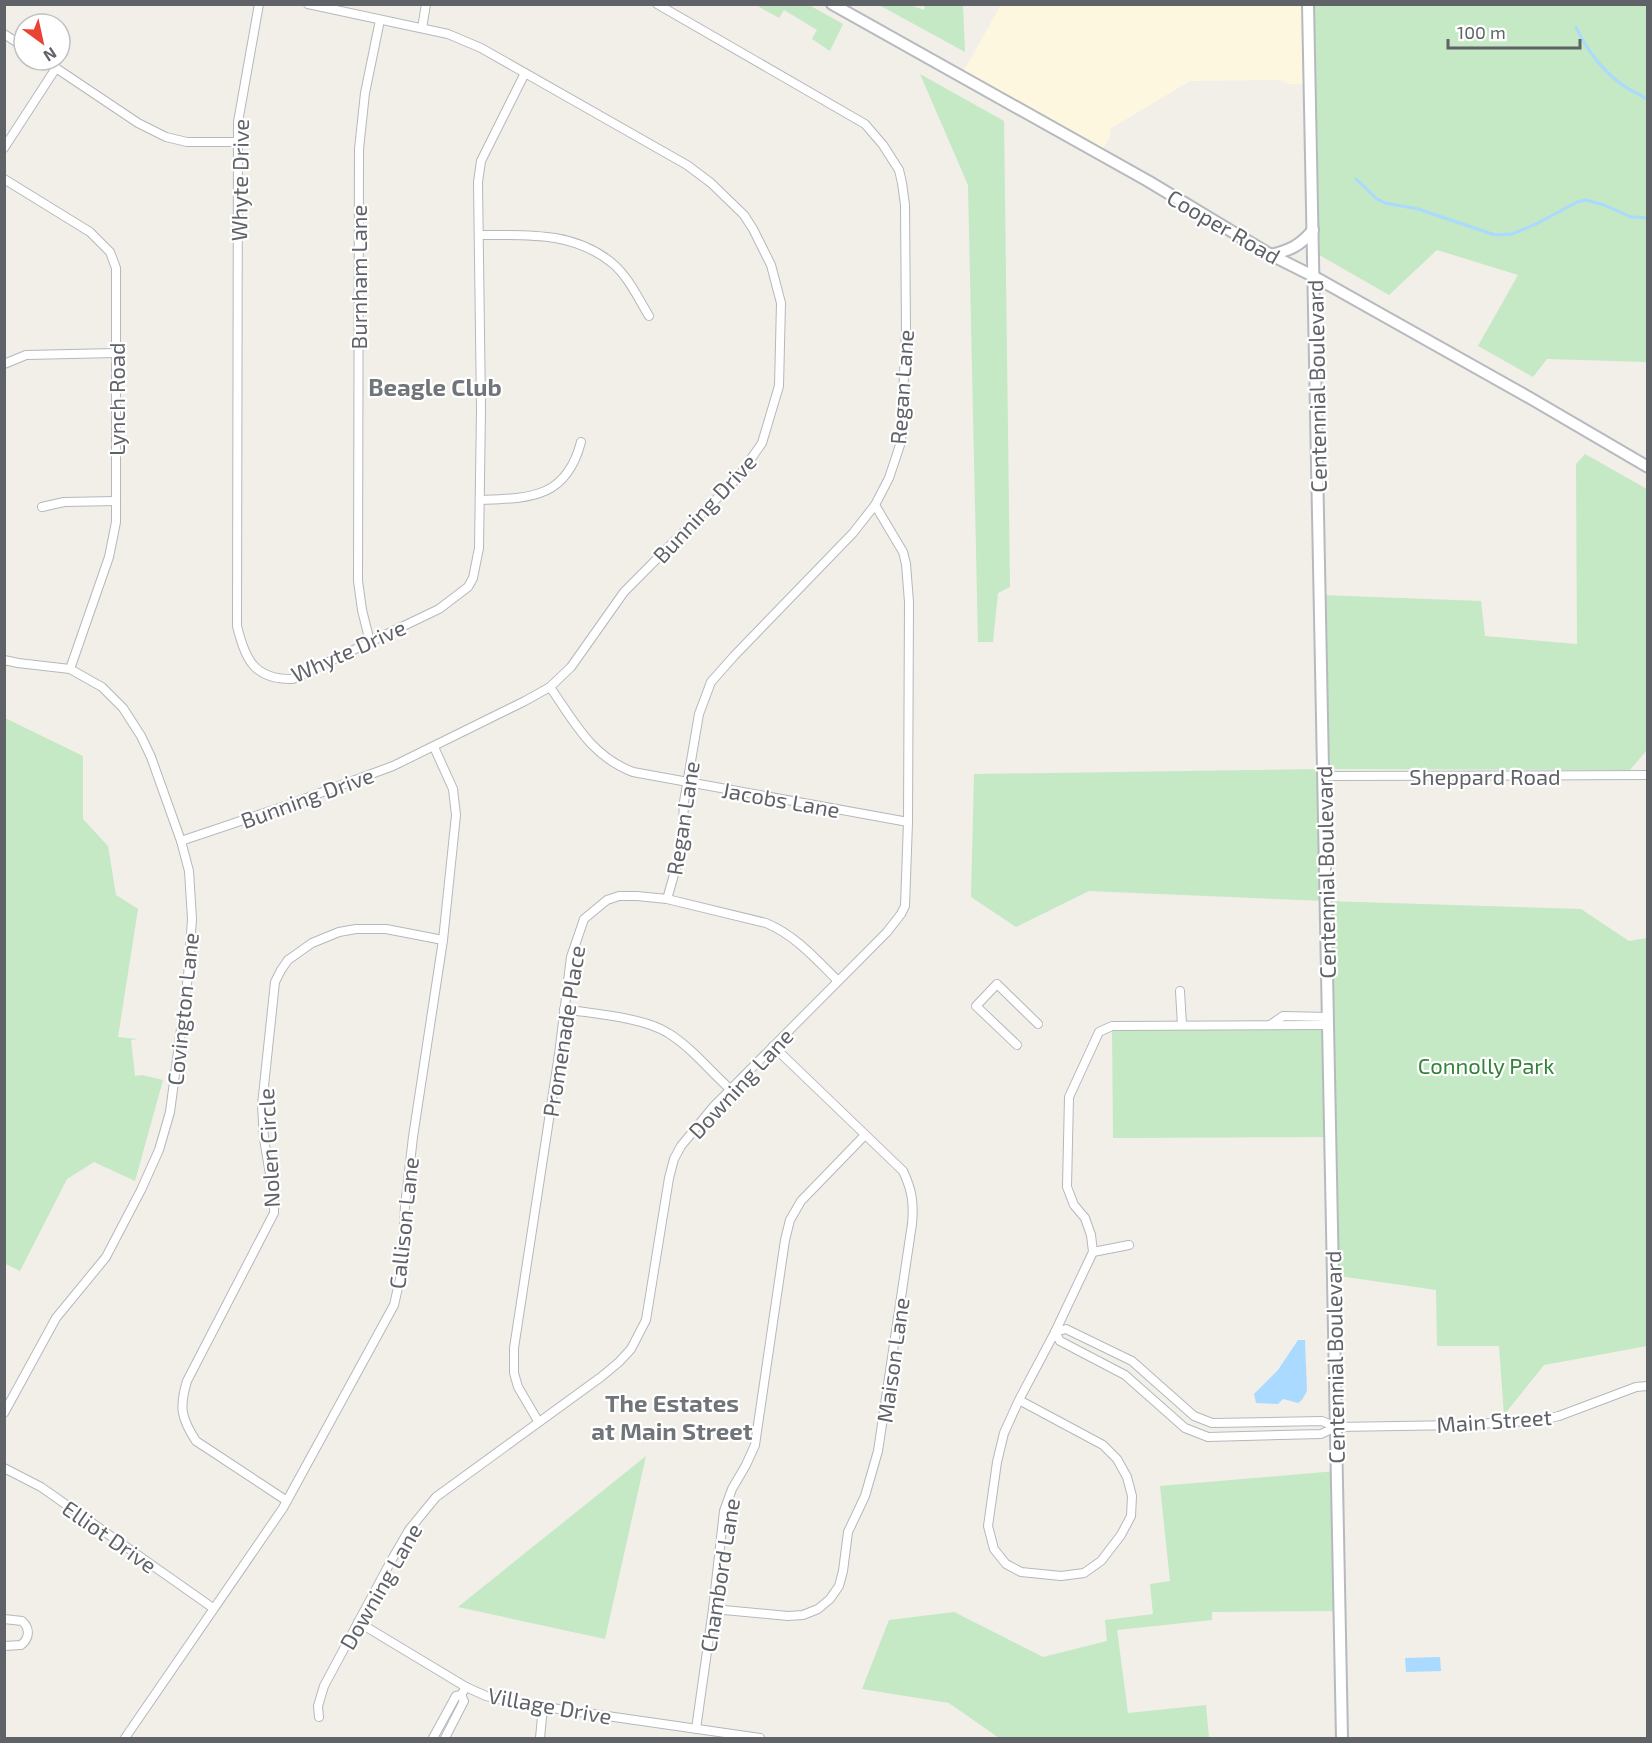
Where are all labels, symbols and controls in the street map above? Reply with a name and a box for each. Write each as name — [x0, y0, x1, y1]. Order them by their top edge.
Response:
north arrow — [12, 12, 72, 72]
scale bar — [1448, 12, 1580, 50]
text: 100 m — [1457, 21, 1506, 43]
text: N — [40, 44, 60, 66]
street label: Whyte Drive — [225, 118, 253, 242]
street label: Cooper Road — [1163, 183, 1285, 269]
street label: Burnham Lane — [345, 205, 371, 349]
street label: Centennial Boulevard — [1301, 279, 1331, 493]
street label: Regan Lane — [884, 329, 918, 445]
street label: Lynch Road — [103, 342, 129, 456]
district label: Beagle Club — [368, 372, 502, 401]
street label: Bunning Drive — [647, 448, 761, 568]
street label: Whyte Drive — [287, 613, 409, 687]
street label: Regan Lane — [660, 759, 704, 877]
street label: Bunning Drive — [237, 761, 377, 833]
street label: Sheppard Road — [1409, 763, 1561, 789]
street label: Centennial Boulevard — [1310, 765, 1340, 979]
street label: Jacobs Lane — [720, 776, 842, 822]
street label: Covington Lane — [161, 931, 203, 1087]
street label: Promenade Place — [537, 943, 589, 1119]
street label: Downing Lane — [682, 1022, 798, 1144]
park label: Connolly Park — [1418, 1052, 1554, 1078]
street label: Nolen Circle — [252, 1088, 284, 1208]
street label: Callison Lane — [383, 1156, 423, 1290]
street label: Centennial Boulevard — [1319, 1250, 1349, 1464]
street label: Maison Lane — [870, 1296, 914, 1424]
district label: The Estates at Main Street — [591, 1388, 753, 1445]
street label: Main Street — [1435, 1403, 1553, 1437]
street label: Elliot Drive — [58, 1494, 162, 1578]
street label: Chambord Lane — [694, 1496, 744, 1654]
street label: Downing Lane — [333, 1518, 427, 1654]
street label: Village Drive — [486, 1681, 614, 1729]

